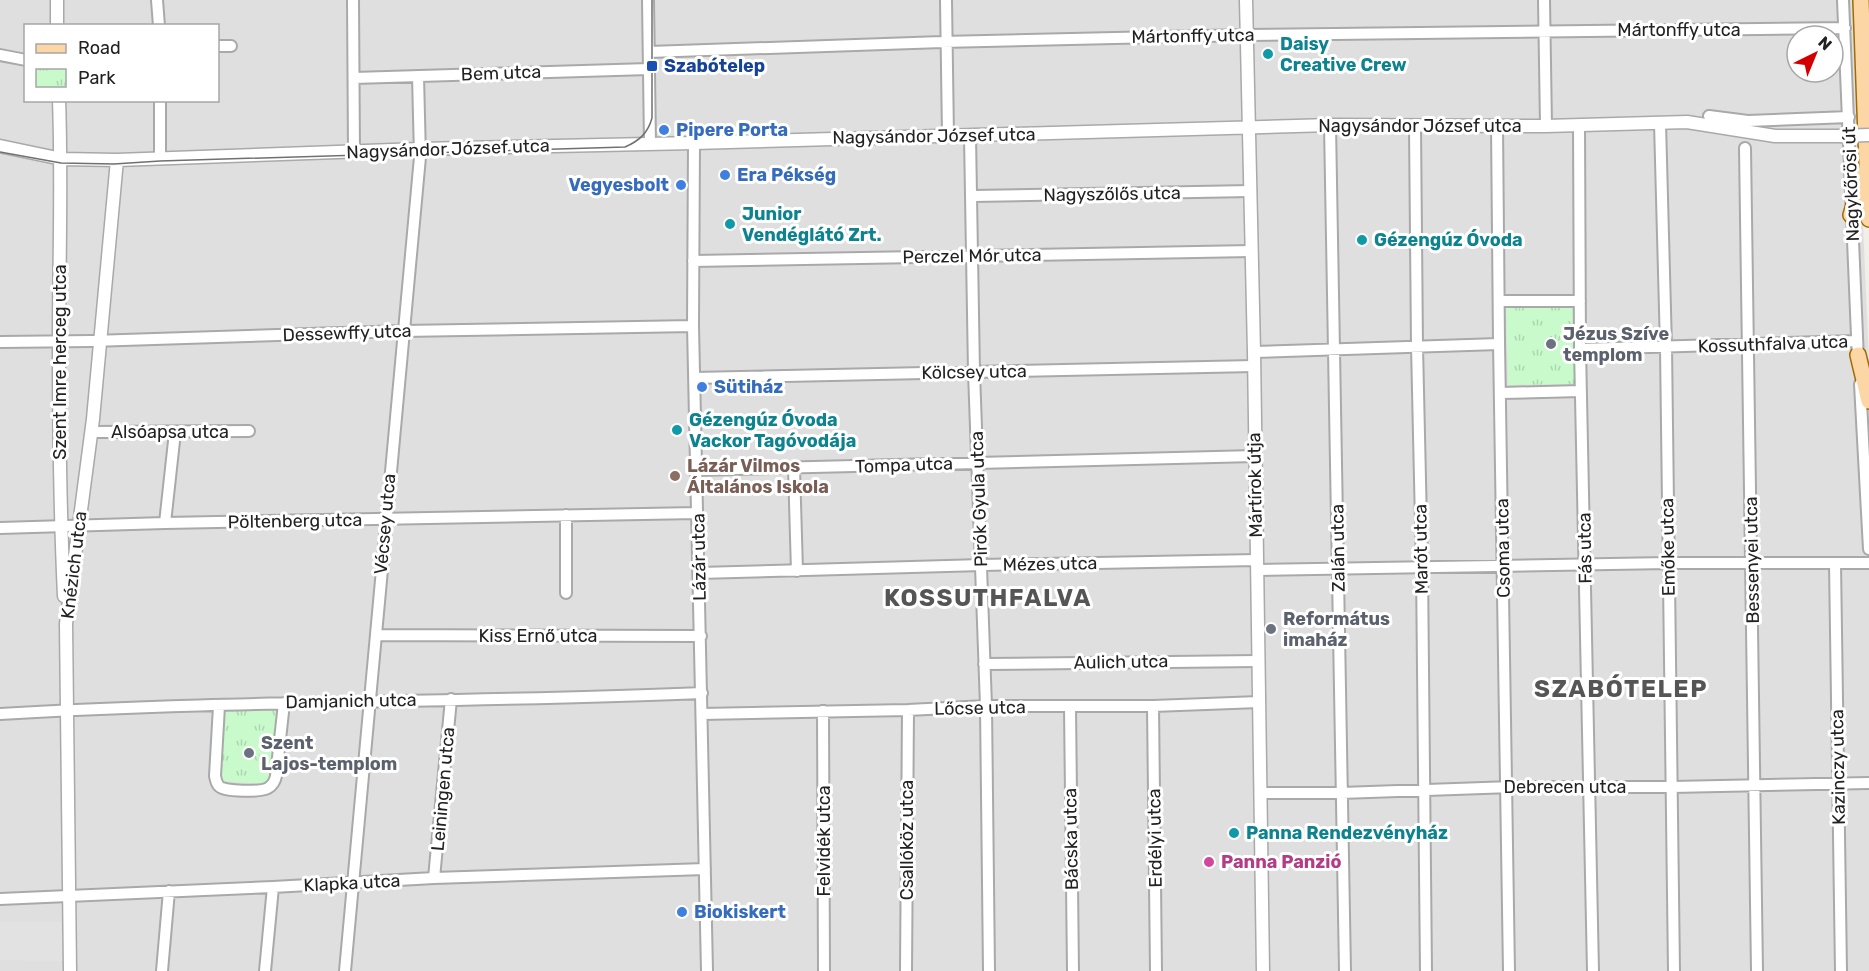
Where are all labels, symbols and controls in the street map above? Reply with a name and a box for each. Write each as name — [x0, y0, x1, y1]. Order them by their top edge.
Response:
street label: Mártonffy utca — [1617, 19, 1741, 41]
legend — [24, 24, 219, 102]
street label: Mártonffy utca — [1131, 24, 1255, 48]
north arrow — [1785, 24, 1845, 84]
place label: Daisy Creative Crew — [1280, 33, 1407, 76]
text: N — [1814, 33, 1836, 54]
text: Road — [78, 37, 121, 59]
marker: Daisy Creative Crew — [1261, 47, 1275, 61]
place label: Szabótelep — [664, 55, 765, 77]
marker: Szabótelep — [645, 59, 659, 73]
street label: Bem utca — [461, 61, 541, 85]
text: Park — [78, 67, 116, 89]
street label: Nagysándor József utca — [1318, 115, 1522, 137]
place label: Pipere Porta — [676, 119, 788, 141]
marker: Pipere Porta — [657, 123, 671, 137]
street label: Nagysándor József utca — [832, 123, 1036, 149]
street label: Nagykőrösi út — [1838, 126, 1864, 242]
street label: Nagysándor József utca — [346, 134, 550, 164]
place label: Era Pékség — [737, 164, 836, 186]
marker: Era Pékség — [718, 168, 732, 182]
place label: Vegyesbolt — [568, 174, 669, 196]
marker: Vegyesbolt — [674, 178, 688, 192]
street label: Nagyszőlős utca — [1043, 182, 1181, 206]
place label: Junior Vendéglátó Zrt. — [742, 203, 882, 246]
marker: Junior Vendéglátó Zrt. — [723, 217, 737, 231]
place label: Gézengúz Óvoda — [1374, 229, 1523, 251]
marker: Gézengúz Óvoda — [1355, 233, 1369, 247]
street label: Perczel Mór utca — [902, 244, 1042, 268]
street label: Szent Imre herceg utca — [49, 264, 71, 460]
street label: Dessewffy utca — [282, 320, 412, 346]
place label: Jézus Szíve templom — [1563, 323, 1669, 366]
street label: Kossuthfalva utca — [1697, 330, 1849, 358]
marker: Jézus Szíve templom — [1544, 337, 1558, 351]
street label: Kölcsey utca — [921, 360, 1027, 384]
place label: Sütiház — [714, 376, 783, 398]
marker: Sütiház — [695, 380, 709, 394]
place label: Gézengúz Óvoda Vackor Tagóvodája — [689, 409, 856, 452]
street label: Alsóapsa utca — [111, 421, 229, 443]
marker: Gézengúz Óvoda Vackor Tagóvodája — [670, 423, 684, 437]
street label: Pirók Gyula utca — [966, 431, 992, 567]
street label: Mártírok útja — [1243, 432, 1267, 538]
street label: Tompa utca — [855, 452, 953, 478]
place label: Lázár Vilmos Általános Iskola — [687, 455, 829, 498]
marker: Lázár Vilmos Általános Iskola — [668, 469, 682, 483]
street label: Vécsey utca — [370, 473, 400, 575]
street label: Bessenyei utca — [1740, 496, 1764, 624]
street label: Csoma utca — [1491, 498, 1515, 598]
street label: Emőke utca — [1656, 498, 1680, 596]
street label: Zalán utca — [1326, 504, 1350, 592]
street label: Marót utca — [1409, 504, 1433, 594]
street label: Pöltenberg utca — [228, 509, 362, 533]
street label: Knézich utca — [56, 510, 92, 620]
street label: Fás utca — [1573, 512, 1597, 584]
street label: Lázár utca — [687, 513, 711, 601]
street label: Mézes utca — [1002, 552, 1098, 576]
district label: KOSSUTHFALVA — [884, 584, 1092, 612]
place label: Református imaház — [1283, 608, 1390, 651]
marker: Református imaház — [1264, 622, 1278, 636]
street label: Kiss Ernő utca — [478, 625, 598, 647]
street label: Aulich utca — [1074, 650, 1168, 674]
district label: SZABÓTELEP — [1534, 674, 1708, 703]
street label: Damjanich utca — [285, 689, 417, 713]
street label: Lőcse utca — [934, 696, 1026, 720]
street label: Kazinczy utca — [1826, 709, 1850, 825]
street label: Leiningen utca — [427, 726, 459, 852]
place label: Szent Lajos-templom — [261, 732, 397, 775]
marker: Szent Lajos-templom — [242, 746, 256, 760]
street label: Debrecen utca — [1503, 776, 1627, 798]
street label: Csallóköz utca — [896, 780, 918, 900]
street label: Felvidék utca — [813, 785, 835, 897]
street label: Bácska utca — [1059, 788, 1083, 890]
street label: Erdélyi utca — [1143, 788, 1167, 888]
place label: Panna Rendezvényház — [1246, 822, 1448, 844]
marker: Panna Rendezvényház — [1227, 826, 1241, 840]
place label: Panna Panzió — [1221, 851, 1341, 873]
marker: Panna Panzió — [1202, 855, 1216, 869]
street label: Klapka utca — [303, 869, 401, 897]
place label: Biokiskert — [694, 901, 786, 923]
marker: Biokiskert — [675, 905, 689, 919]

